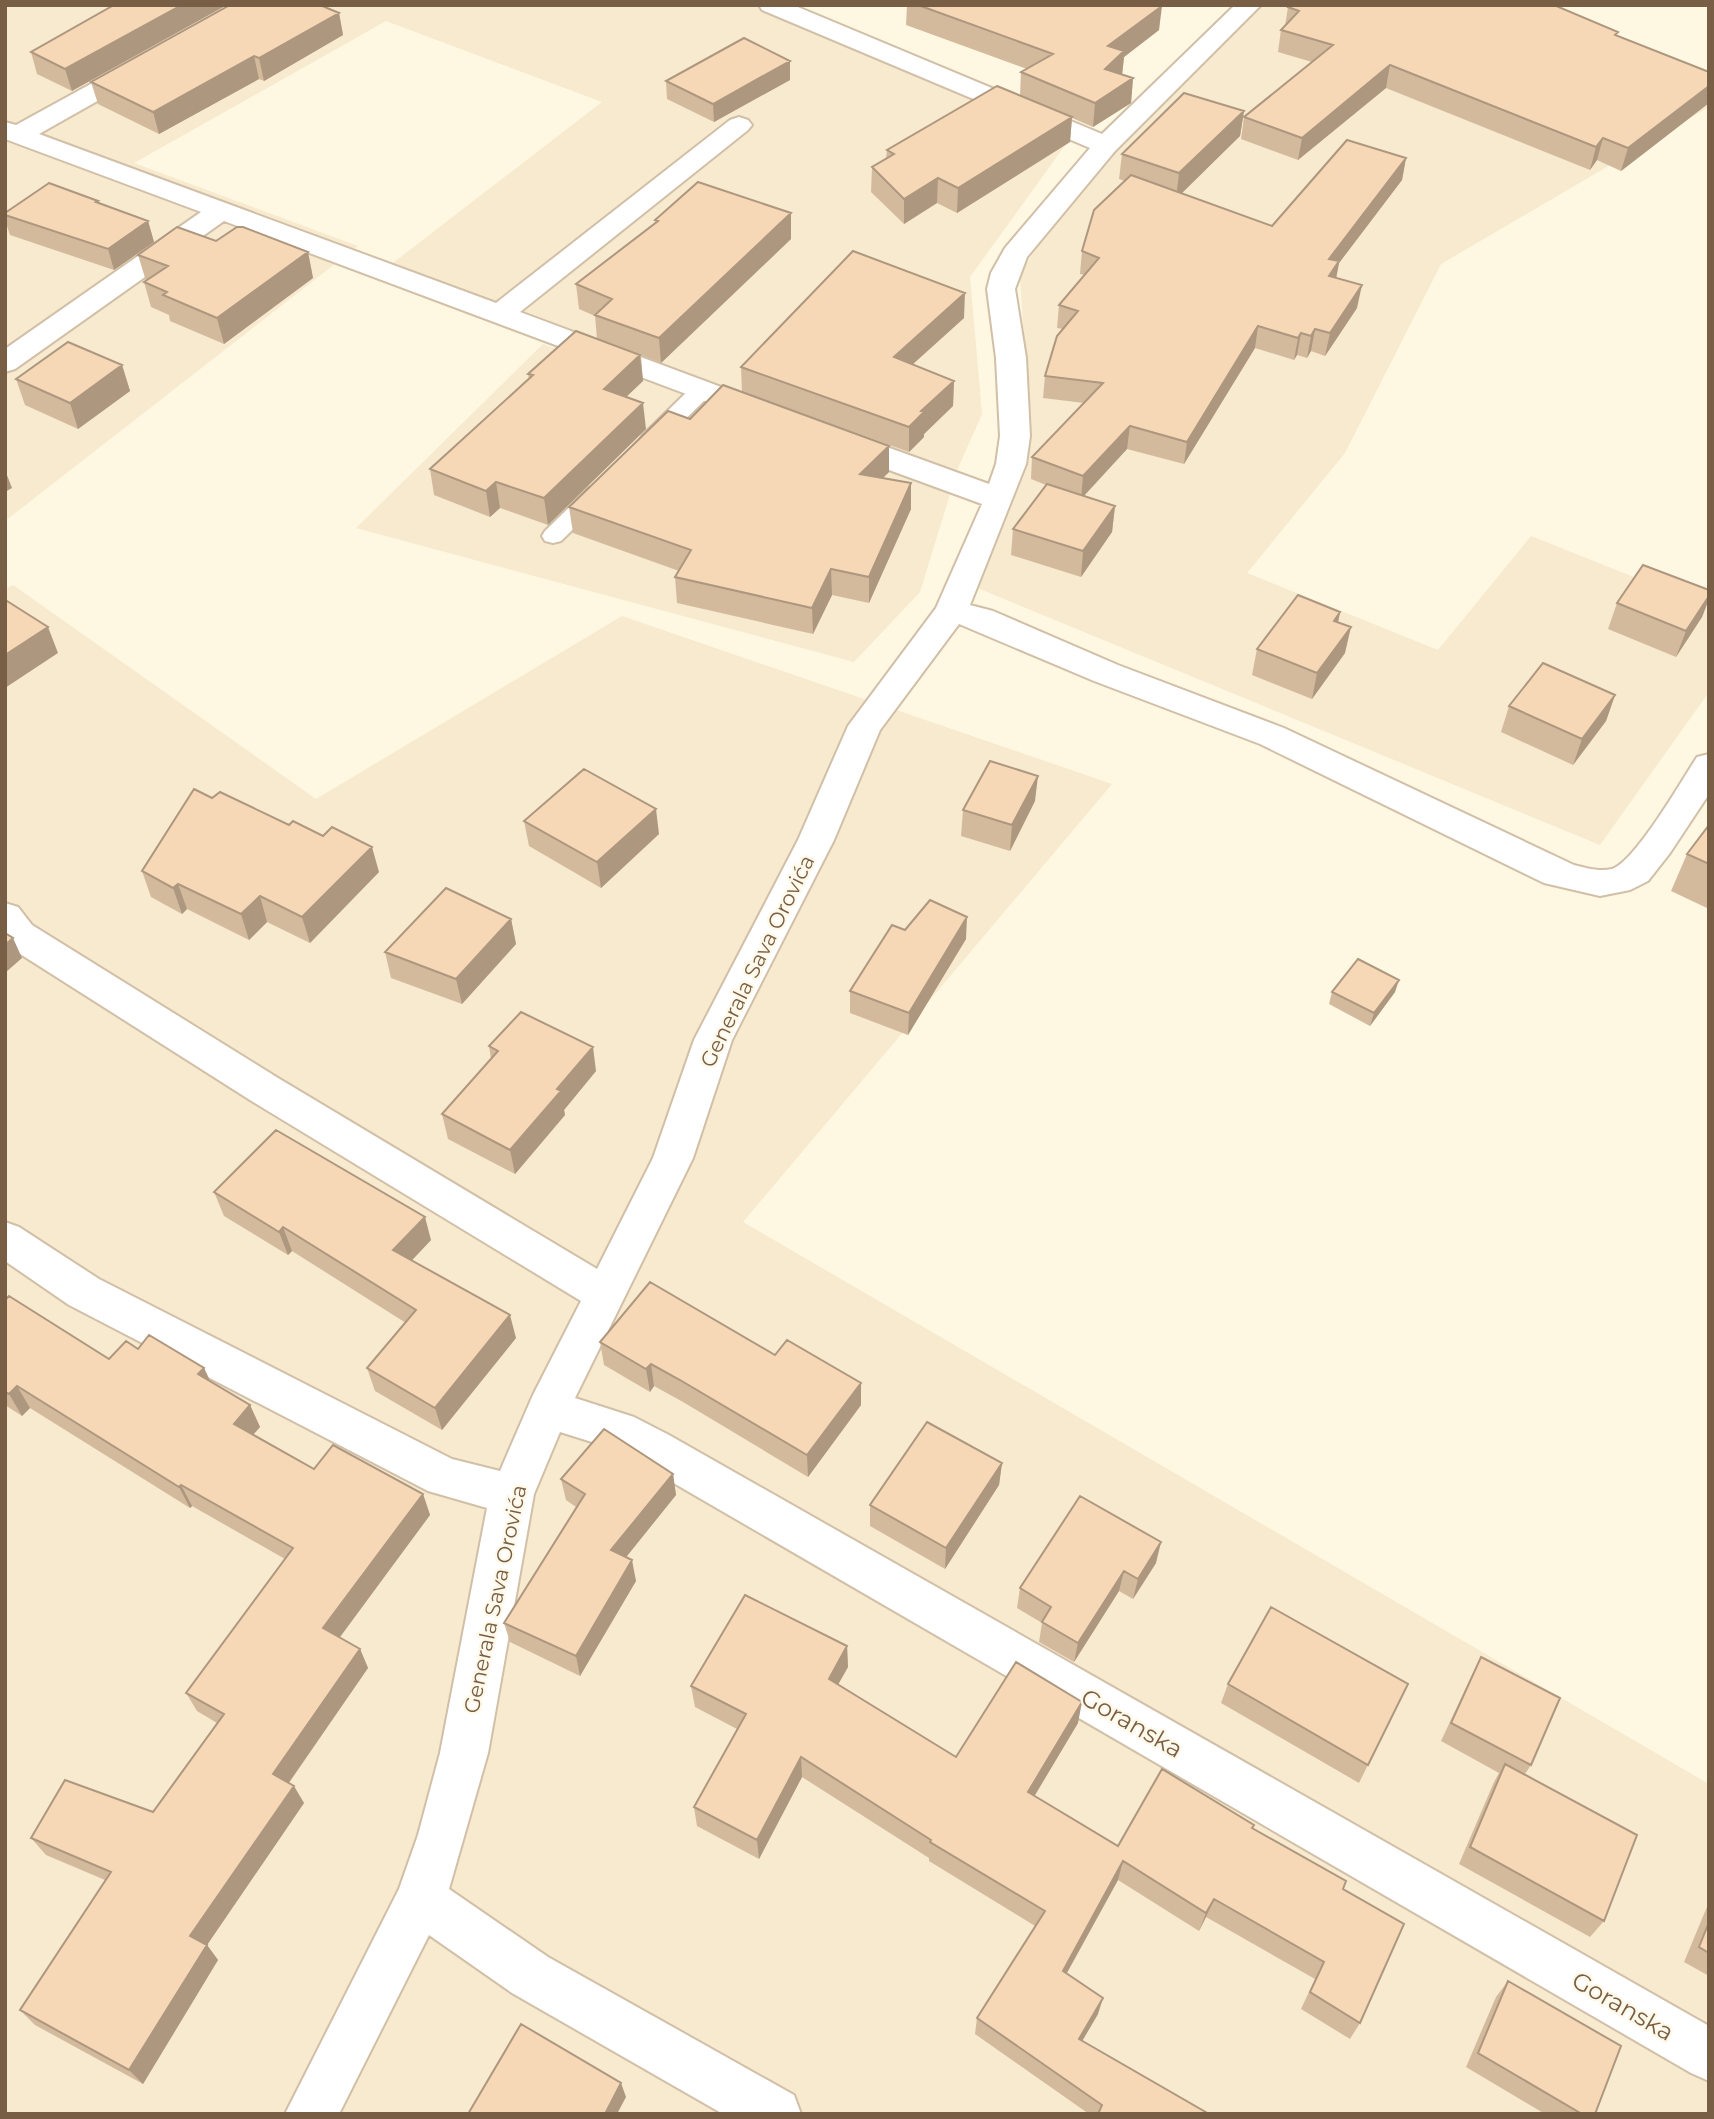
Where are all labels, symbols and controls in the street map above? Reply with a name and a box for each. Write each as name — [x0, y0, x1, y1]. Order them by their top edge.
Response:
street label: Generala Sava Orovića — [695, 851, 819, 1071]
street label: Generala Sava Orovića — [459, 1482, 531, 1716]
street label: Goranska — [1076, 1682, 1188, 1764]
street label: Goranska — [1567, 1965, 1679, 2047]

